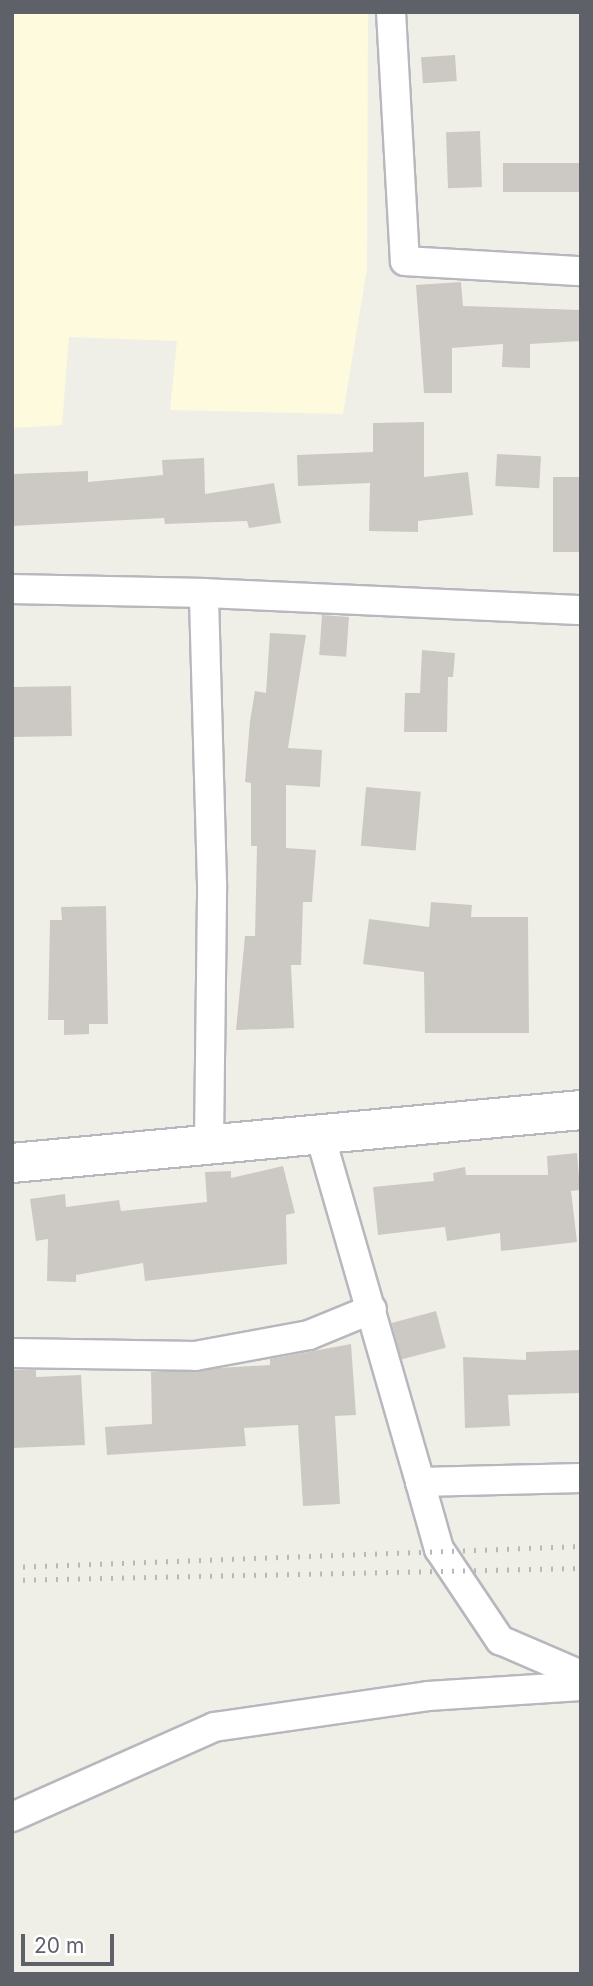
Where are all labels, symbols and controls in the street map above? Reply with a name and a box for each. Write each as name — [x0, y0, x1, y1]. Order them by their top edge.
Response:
scale bar — [24, 1920, 117, 1964]
text: 20 m — [34, 1933, 84, 1958]

